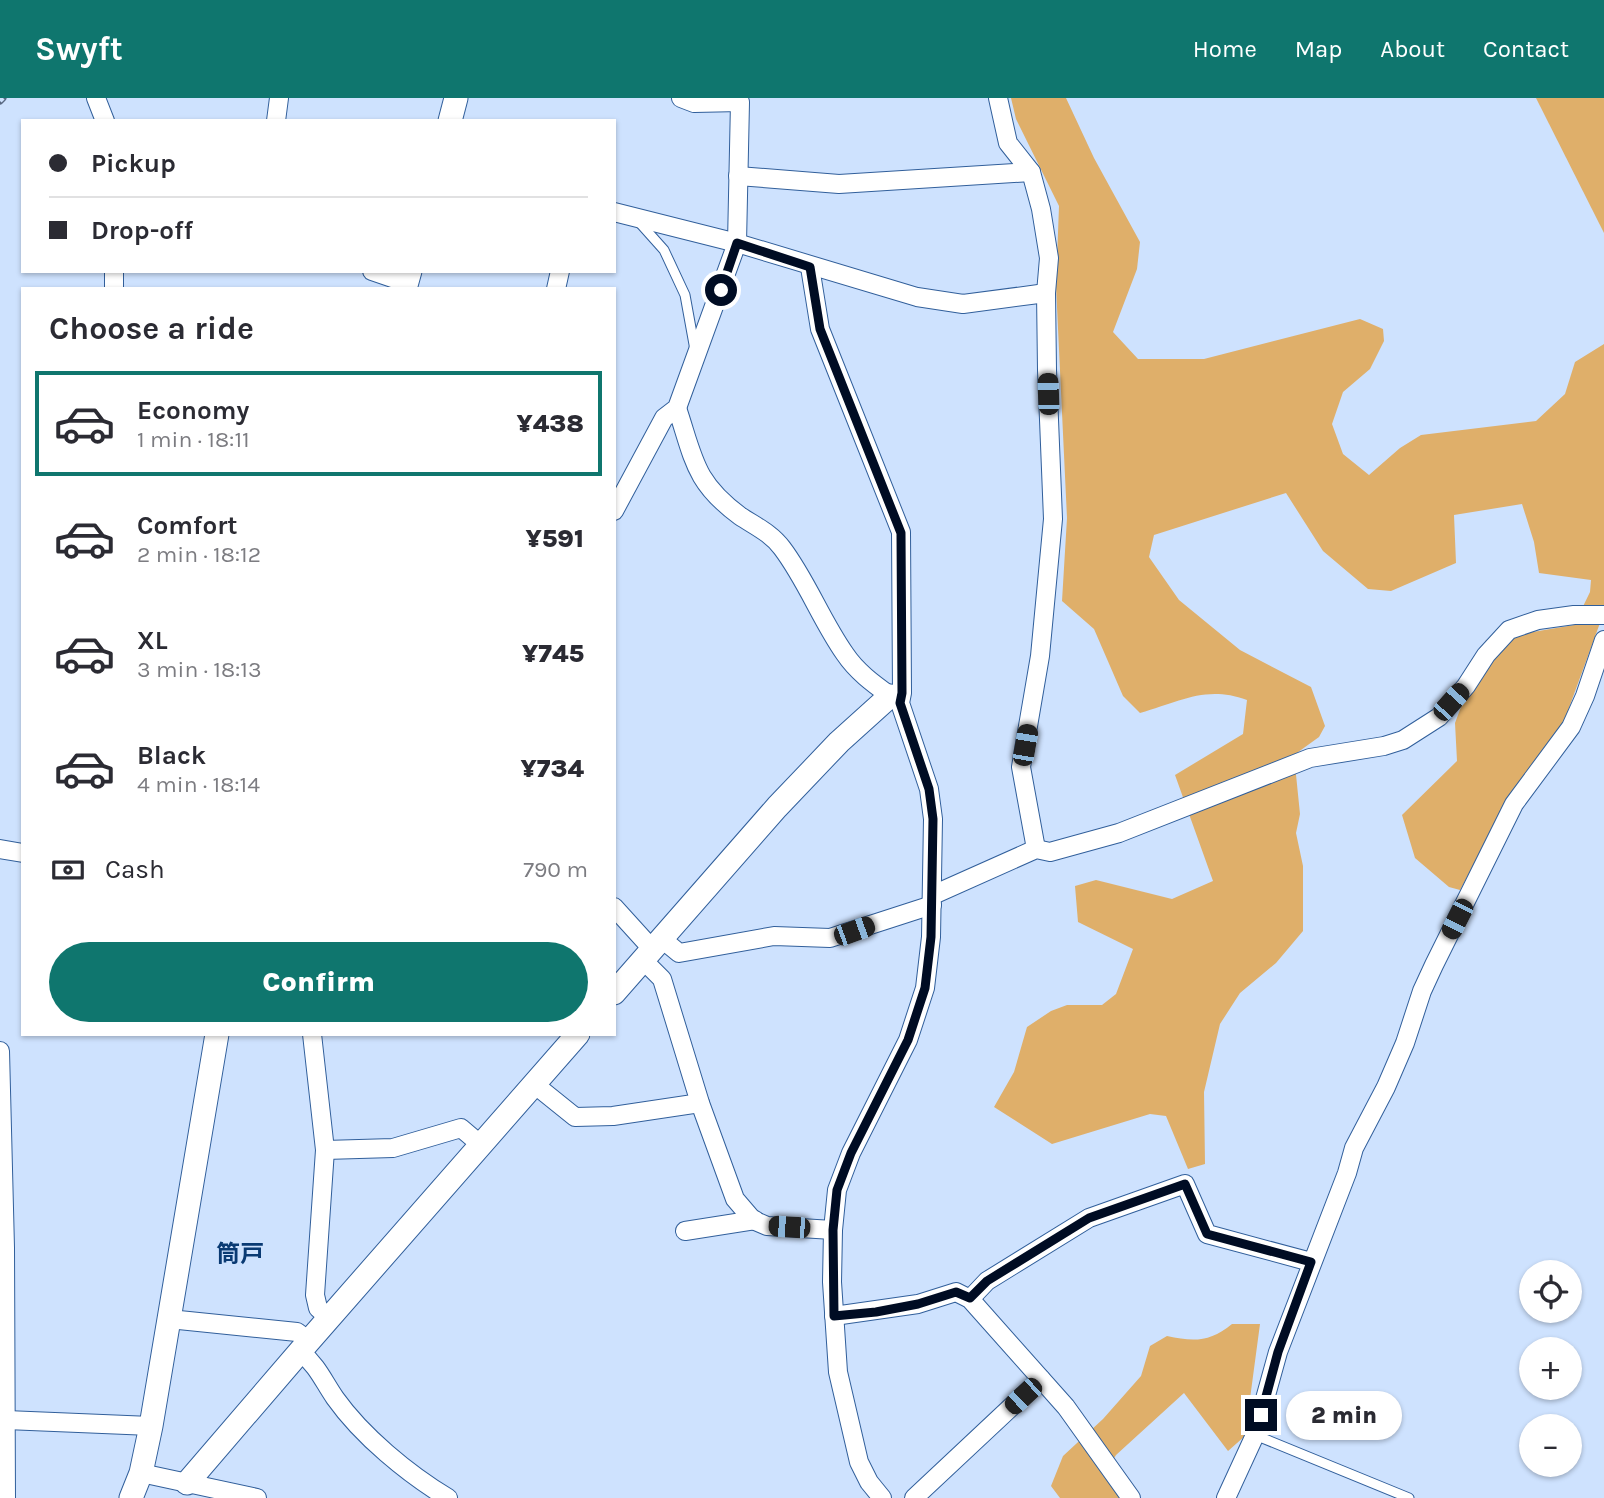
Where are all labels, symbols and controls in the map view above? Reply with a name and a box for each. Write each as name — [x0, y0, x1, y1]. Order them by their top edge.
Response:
text: Swyft — [35, 30, 123, 68]
text: Home — [1193, 35, 1257, 63]
text: Map — [1295, 35, 1342, 63]
text: About — [1380, 35, 1445, 63]
text: Contact — [1483, 35, 1569, 63]
text: Pickup — [91, 148, 176, 179]
text: Drop-off — [91, 215, 193, 246]
route start — [705, 274, 737, 306]
text: Choose a ride — [49, 310, 254, 347]
car — [1037, 373, 1060, 415]
icon: car — [53, 392, 116, 455]
text: Economy — [137, 395, 249, 426]
text: ¥438 — [517, 408, 584, 439]
text: 1 min · 18:11 — [137, 426, 250, 453]
icon: car — [53, 507, 116, 570]
text: Comfort — [137, 510, 238, 541]
text: ¥591 — [525, 523, 584, 554]
text: 2 min · 18:12 — [137, 541, 261, 568]
icon: car — [53, 622, 116, 685]
text: XL — [137, 625, 168, 656]
text: ¥745 — [522, 638, 584, 669]
text: 3 min · 18:13 — [137, 656, 262, 683]
car — [1430, 679, 1473, 725]
car — [1012, 722, 1039, 768]
icon: car — [53, 737, 116, 800]
text: Black — [137, 740, 206, 771]
text: ¥734 — [521, 753, 584, 784]
text: 4 min · 18:14 — [137, 771, 260, 798]
icon: cash — [49, 851, 87, 889]
text: Cash — [105, 854, 165, 885]
text: 790 m — [523, 856, 588, 883]
car — [1439, 896, 1476, 942]
car — [831, 914, 878, 948]
button: Confirm — [49, 942, 588, 1022]
car — [768, 1215, 811, 1239]
district label: 筒戸 — [216, 1240, 264, 1268]
map controls — [1519, 1260, 1582, 1477]
button: locate — [1519, 1260, 1582, 1323]
button: + — [1519, 1337, 1582, 1400]
car — [1001, 1374, 1046, 1418]
callout: 2 min — [1286, 1390, 1401, 1440]
route end — [1245, 1399, 1277, 1431]
text: 2 min — [1311, 1402, 1377, 1429]
button: − — [1519, 1414, 1582, 1477]

